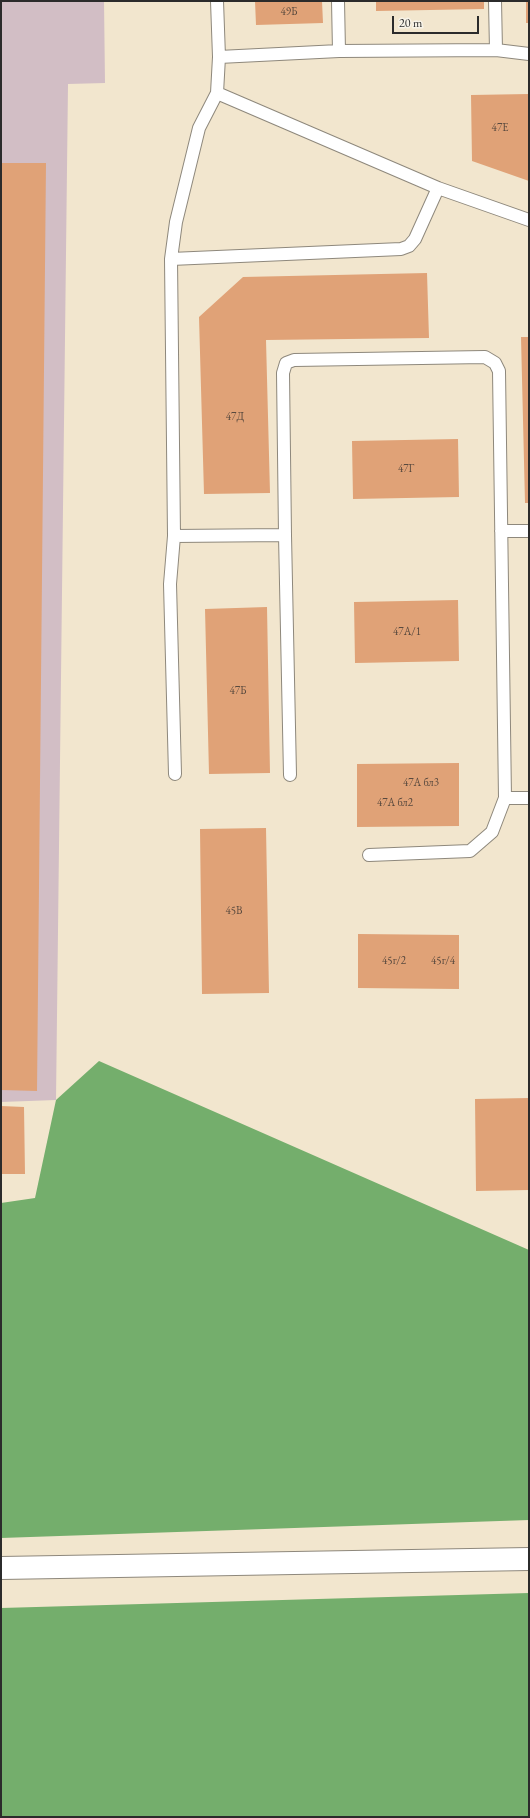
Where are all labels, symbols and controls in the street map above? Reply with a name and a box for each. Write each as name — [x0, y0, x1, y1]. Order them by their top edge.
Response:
house number: 49Б — [280, 5, 298, 19]
scale bar — [394, 8, 481, 34]
text: 20 m — [399, 15, 422, 31]
house number: 47Е — [492, 121, 508, 135]
house number: 47Д — [226, 410, 244, 424]
house number: 47Г — [398, 462, 414, 476]
house number: 47А/1 — [393, 625, 421, 639]
house number: 47Б — [229, 684, 247, 698]
house number: 47А бл3 — [403, 776, 439, 790]
house number: 47А бл2 — [377, 796, 413, 810]
house number: 45В — [225, 904, 243, 918]
house number: 45г/2 — [382, 954, 406, 968]
house number: 45г/4 — [431, 954, 455, 968]

